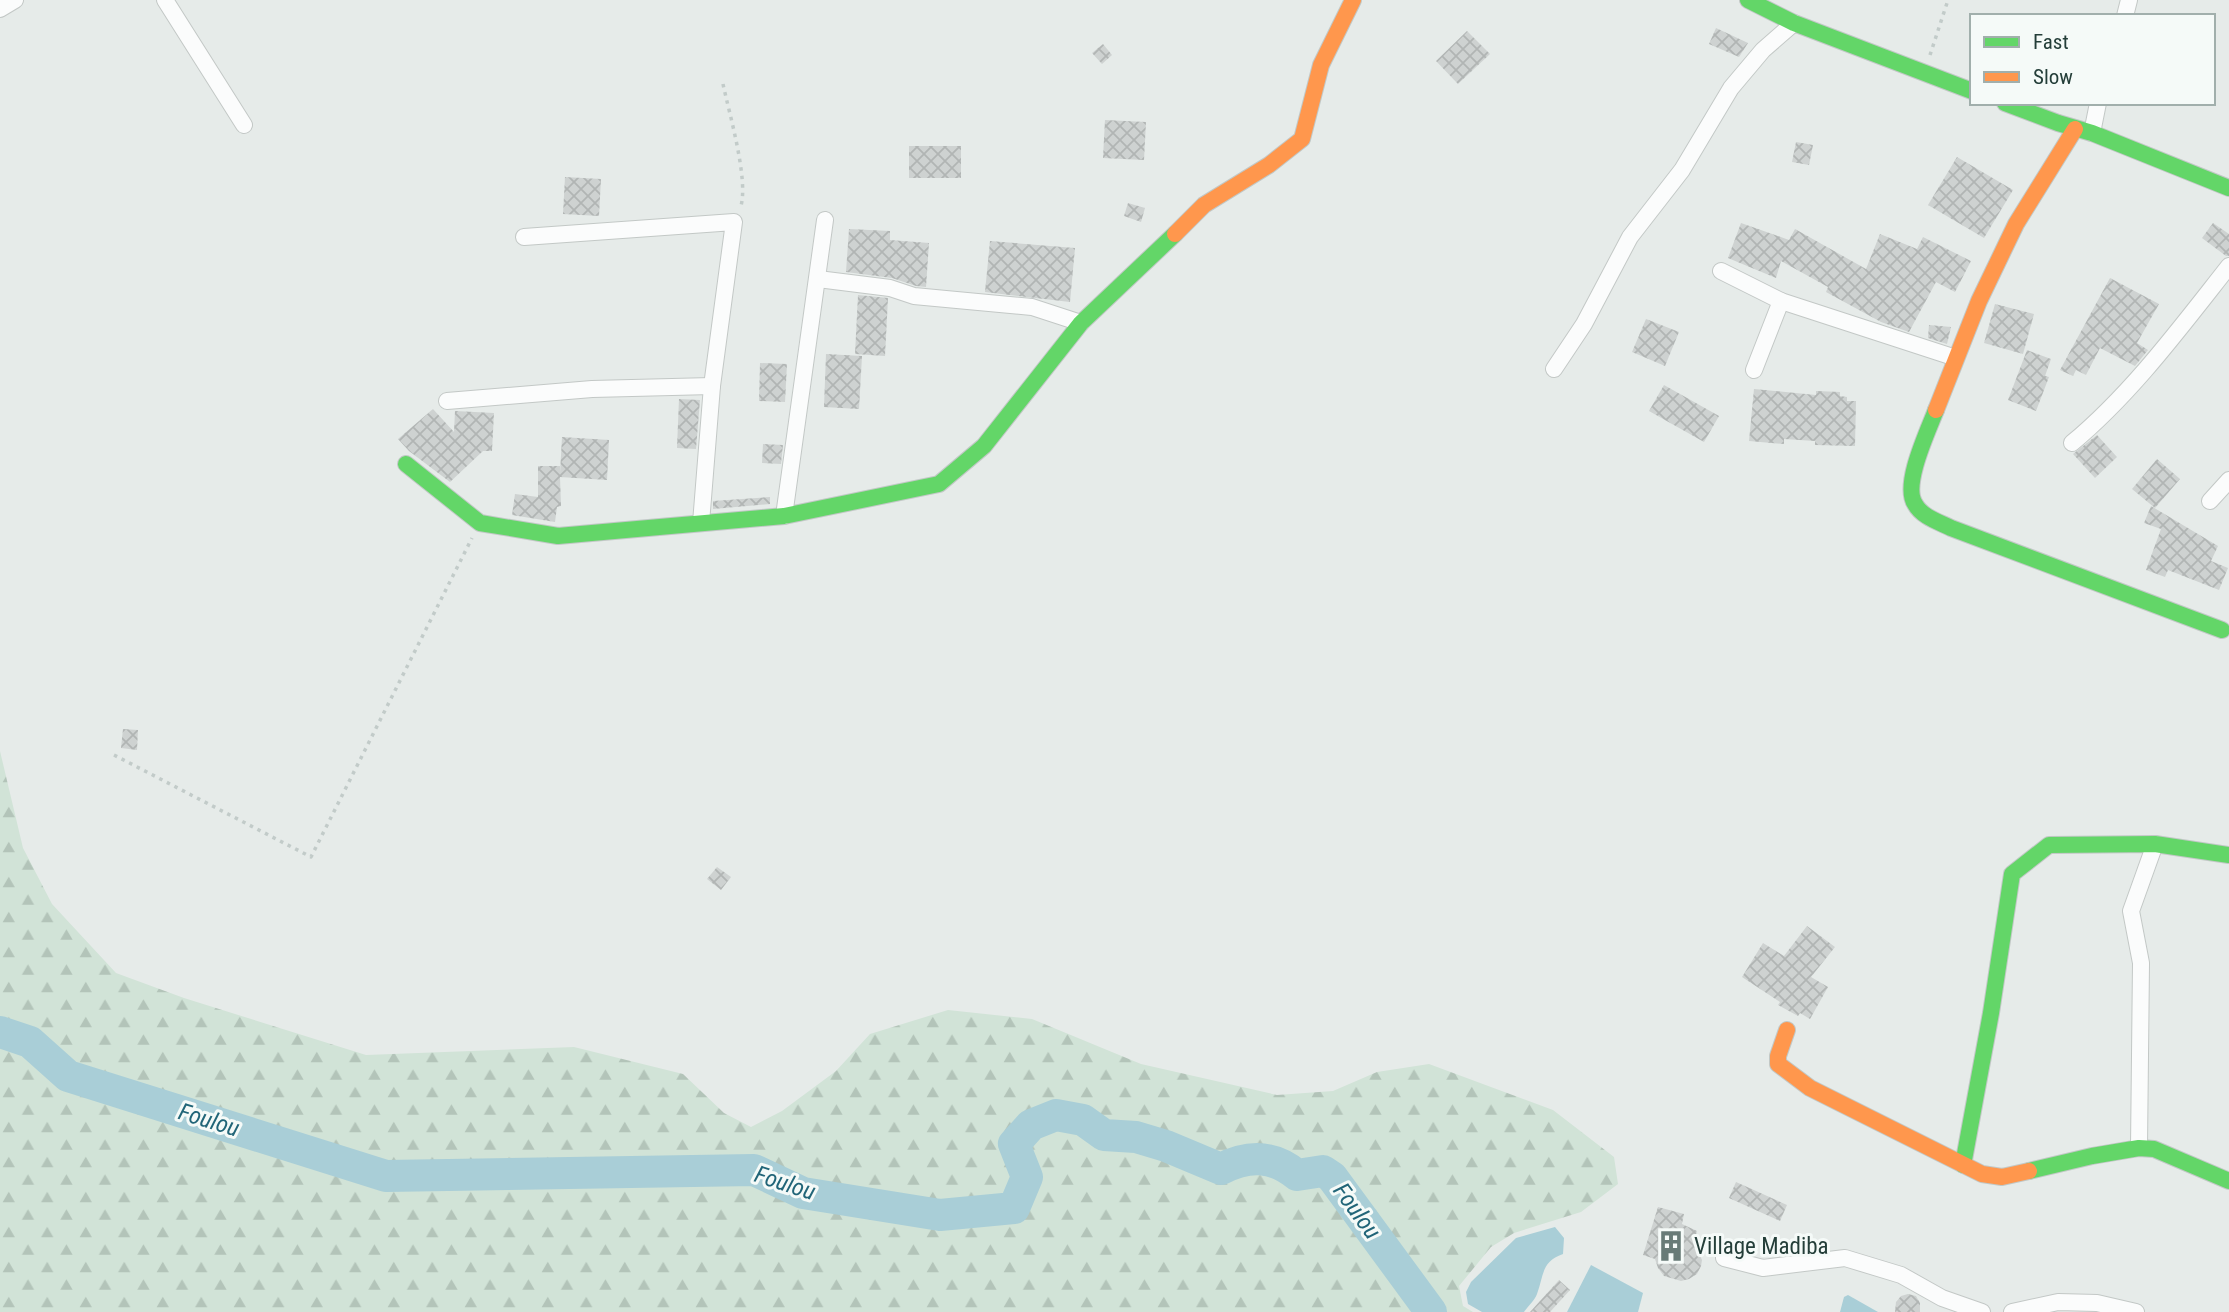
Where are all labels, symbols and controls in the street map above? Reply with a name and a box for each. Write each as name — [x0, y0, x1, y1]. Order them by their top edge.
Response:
legend — [1970, 14, 2215, 105]
text: Fast — [2033, 30, 2069, 54]
text: Slow — [2033, 65, 2073, 89]
water label: Foulou — [175, 1098, 243, 1142]
water label: Foulou — [751, 1160, 819, 1206]
water label: Foulou — [1327, 1178, 1387, 1244]
building icon: Village Madiba — [1654, 1229, 1688, 1263]
place label: Village Madiba — [1694, 1233, 1829, 1260]

